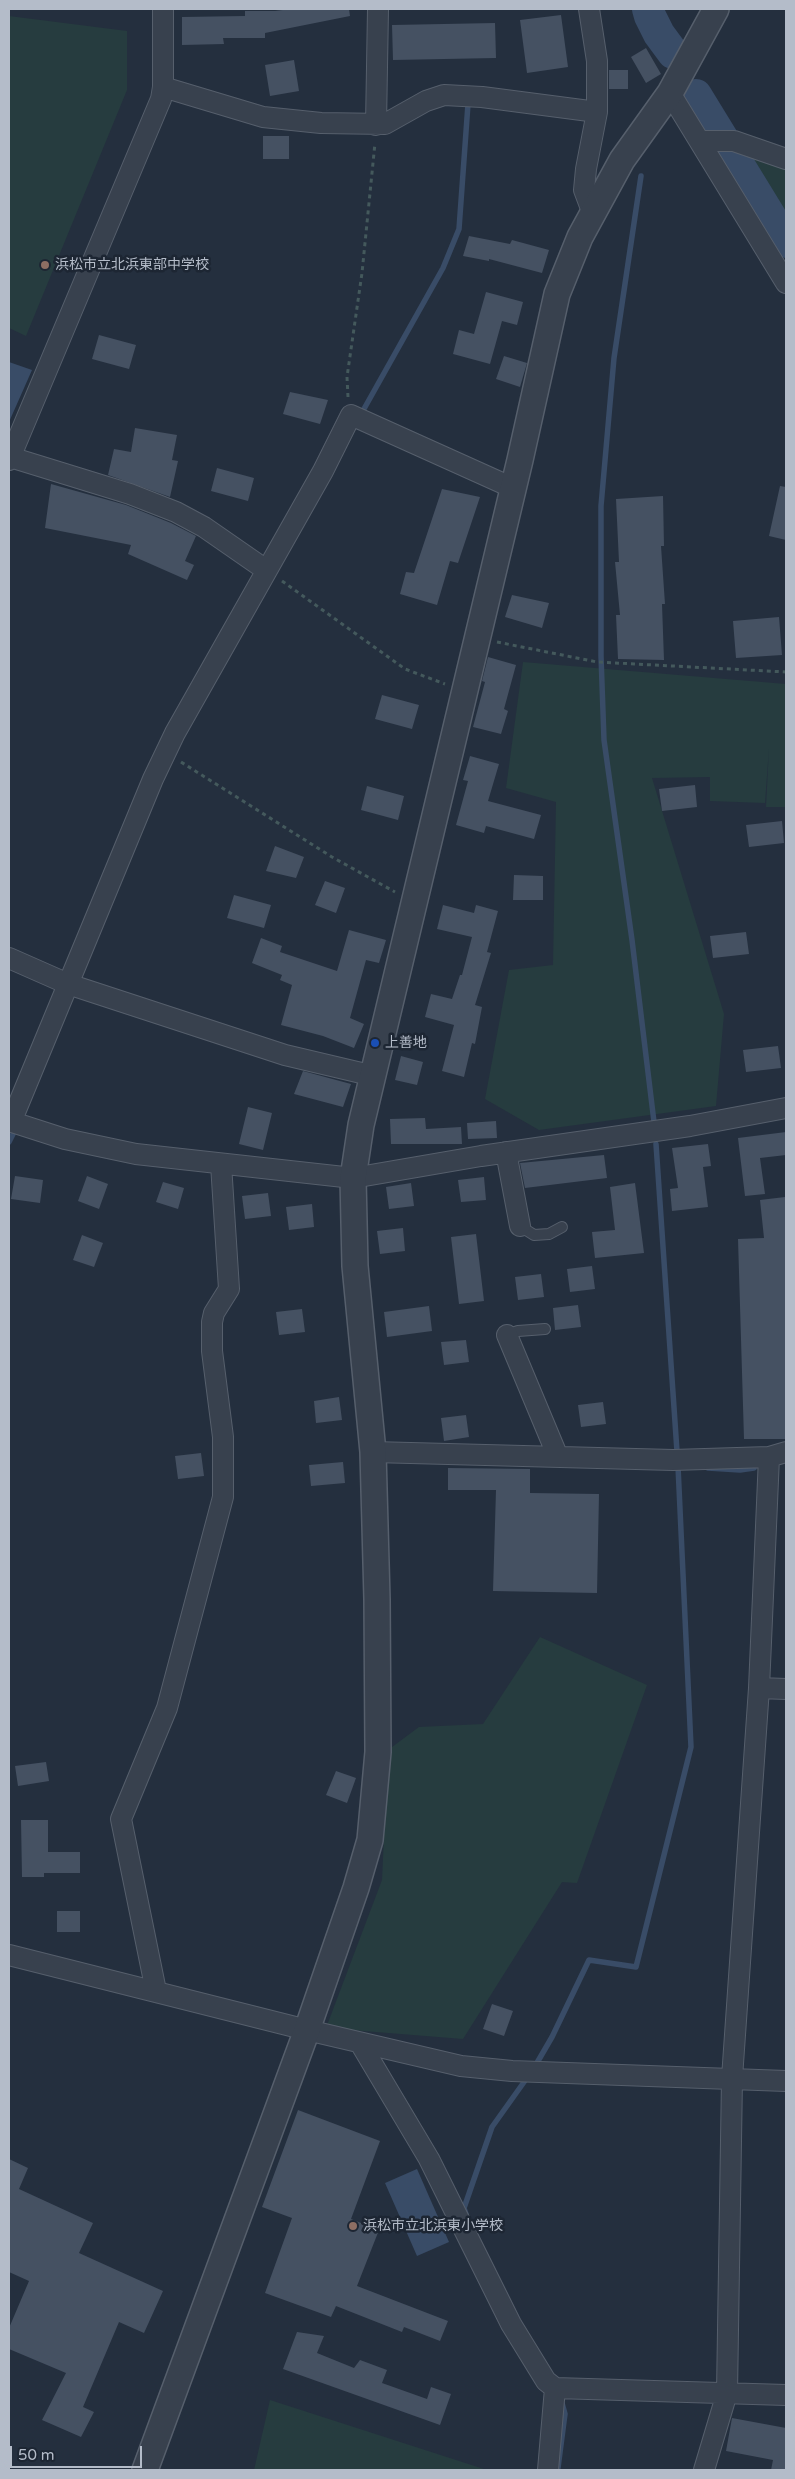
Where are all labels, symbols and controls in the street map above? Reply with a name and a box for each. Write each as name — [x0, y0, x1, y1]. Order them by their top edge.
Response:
place label: 浜松市立北浜東部中学校 — [55, 257, 209, 273]
marker: 浜松市立北浜東部中学校 — [39, 259, 51, 271]
place label: 上善地 — [385, 1035, 427, 1051]
marker: 上善地 — [369, 1037, 381, 1049]
place label: 浜松市立北浜東小学校 — [363, 2218, 503, 2234]
marker: 浜松市立北浜東小学校 — [347, 2220, 359, 2232]
scale bar — [12, 2436, 145, 2468]
text: 50 m — [18, 2446, 55, 2464]

